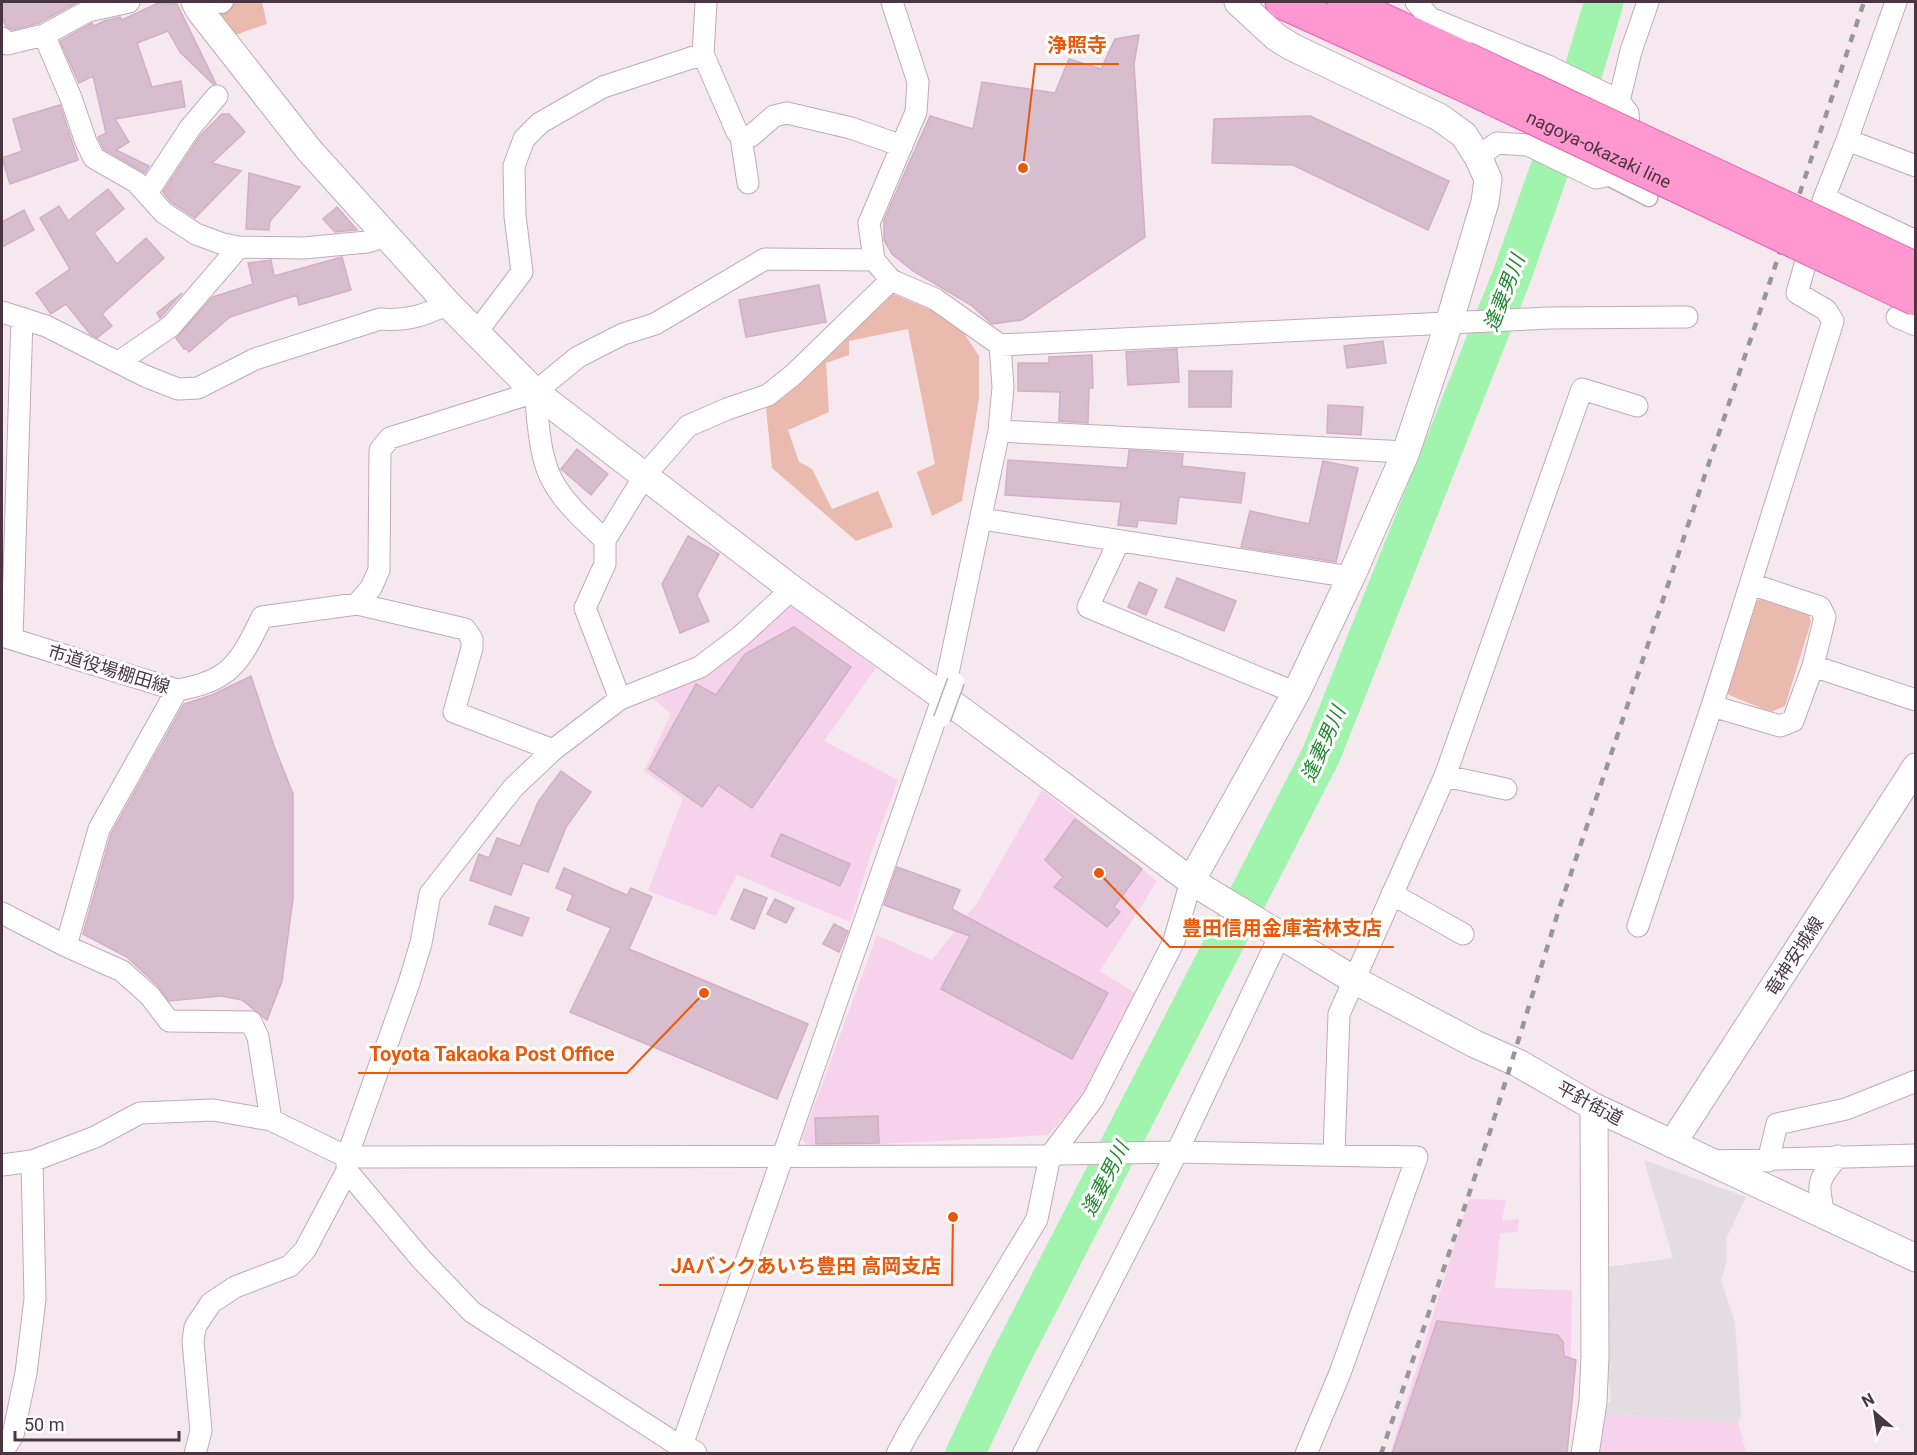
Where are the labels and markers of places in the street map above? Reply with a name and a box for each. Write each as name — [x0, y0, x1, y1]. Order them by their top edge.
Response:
callout: 浄照寺 — [1035, 26, 1119, 64]
callout: 豊田信用金庫若林支店 — [1170, 909, 1394, 947]
callout: Toyota Takaoka Post Office — [358, 1035, 627, 1073]
callout: JAバンクあいち豊田 高岡支店 — [659, 1247, 952, 1285]

